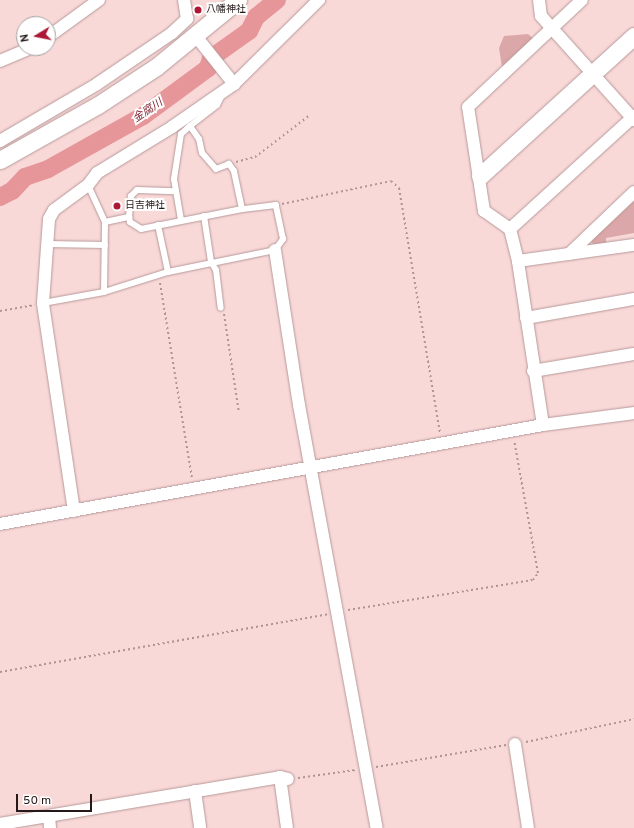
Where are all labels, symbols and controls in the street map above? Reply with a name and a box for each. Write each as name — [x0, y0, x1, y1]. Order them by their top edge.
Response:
place label: 八幡神社 — [206, 4, 246, 16]
marker: 八幡神社 — [193, 5, 203, 15]
north arrow — [16, 16, 56, 56]
text: N — [18, 33, 33, 43]
water label: 金腐川 — [131, 96, 165, 126]
place label: 日吉神社 — [125, 200, 165, 212]
marker: 日吉神社 — [112, 201, 122, 211]
scale bar — [18, 786, 94, 812]
text: 50 m — [23, 793, 51, 809]

